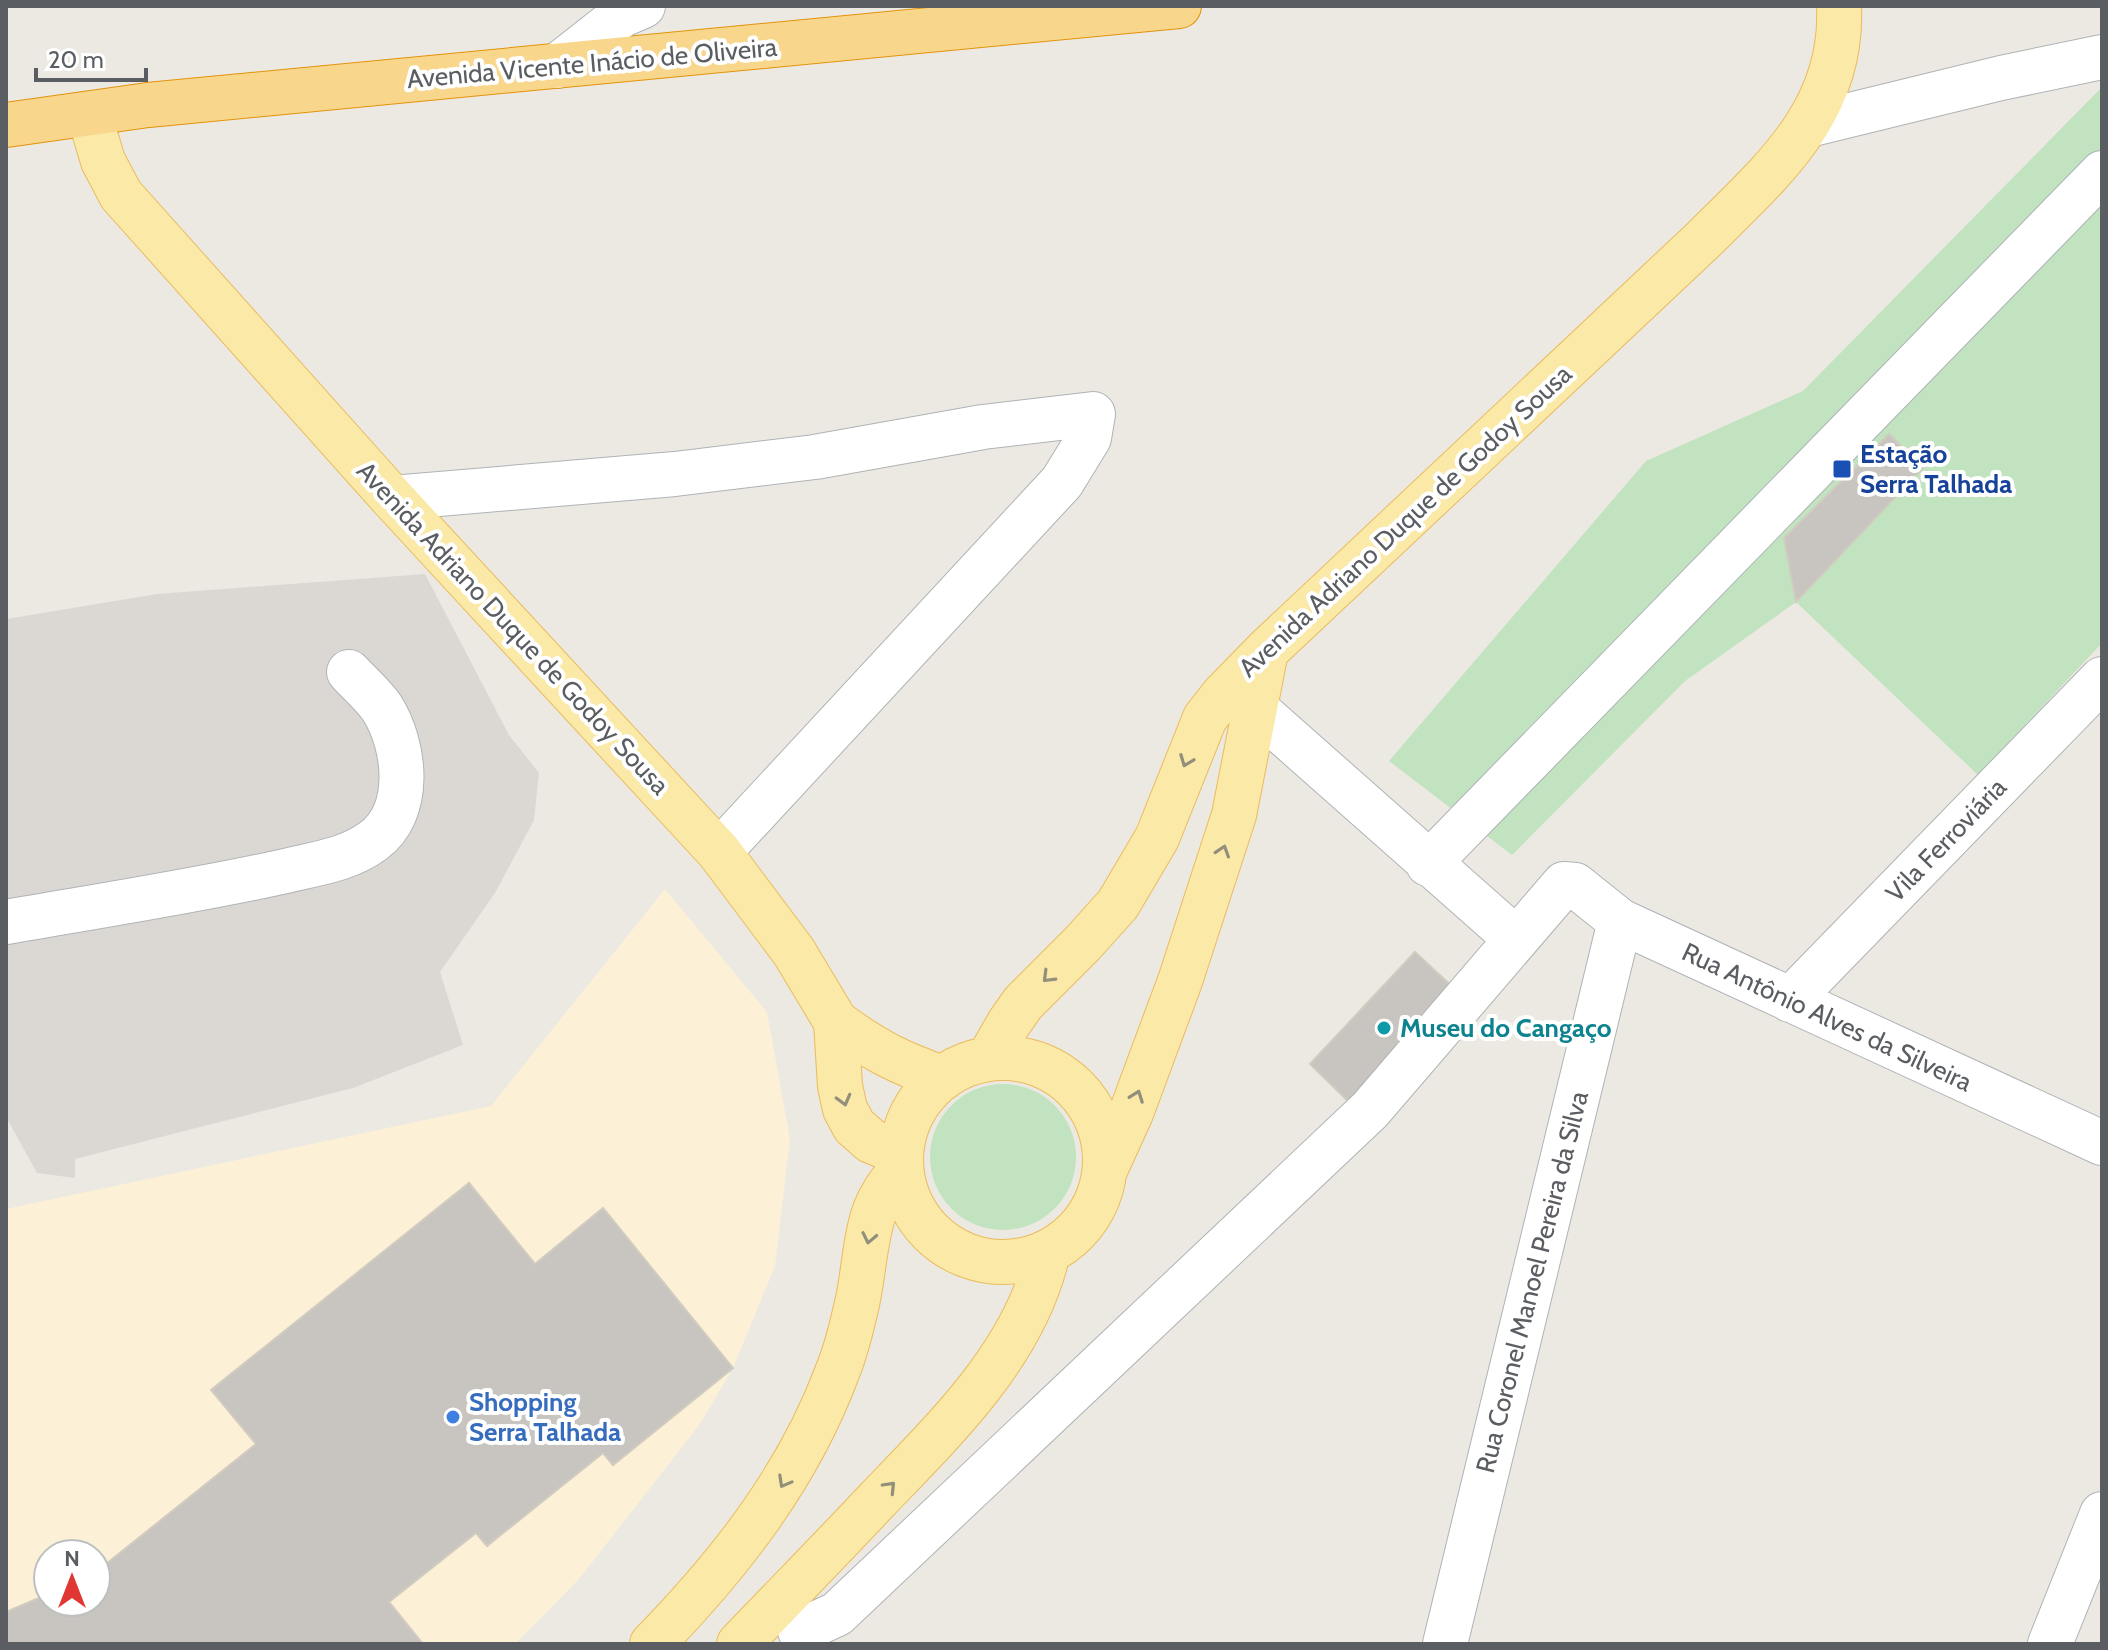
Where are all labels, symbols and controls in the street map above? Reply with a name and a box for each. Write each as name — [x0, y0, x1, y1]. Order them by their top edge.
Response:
street label: Avenida Vicente Inácio de Oliveira — [406, 31, 779, 95]
scale bar — [36, 32, 146, 82]
text: 20 m — [48, 45, 104, 74]
street label: Avenida Adriano Duque de Godoy Sousa — [1232, 358, 1578, 684]
place label: Estação Serra Talhada — [1860, 438, 2012, 500]
street label: Avenida Adriano Duque de Godoy Sousa — [350, 455, 676, 801]
marker: Estação Serra Talhada — [1831, 458, 1853, 480]
one-way arrow — [1179, 753, 1196, 767]
street label: Vila Ferroviária — [1879, 771, 2013, 909]
one-way arrow — [1213, 845, 1229, 859]
street label: Rua Antônio Alves da Silveira — [1677, 936, 1978, 1099]
one-way arrow — [1043, 968, 1057, 982]
place label: Museu do Cangaço — [1400, 1012, 1612, 1044]
marker: Museu do Cangaço — [1375, 1019, 1393, 1037]
street label: Rua Coronel Manoel Pereira da Silva — [1469, 1087, 1595, 1476]
one-way arrow — [1127, 1090, 1144, 1104]
one-way arrow — [834, 1092, 851, 1106]
one-way arrow — [861, 1231, 878, 1245]
place label: Shopping Serra Talhada — [469, 1386, 621, 1448]
marker: Shopping Serra Talhada — [444, 1408, 462, 1426]
one-way arrow — [778, 1474, 794, 1488]
one-way arrow — [880, 1482, 895, 1496]
north arrow — [32, 1538, 112, 1618]
text: N — [64, 1545, 80, 1572]

